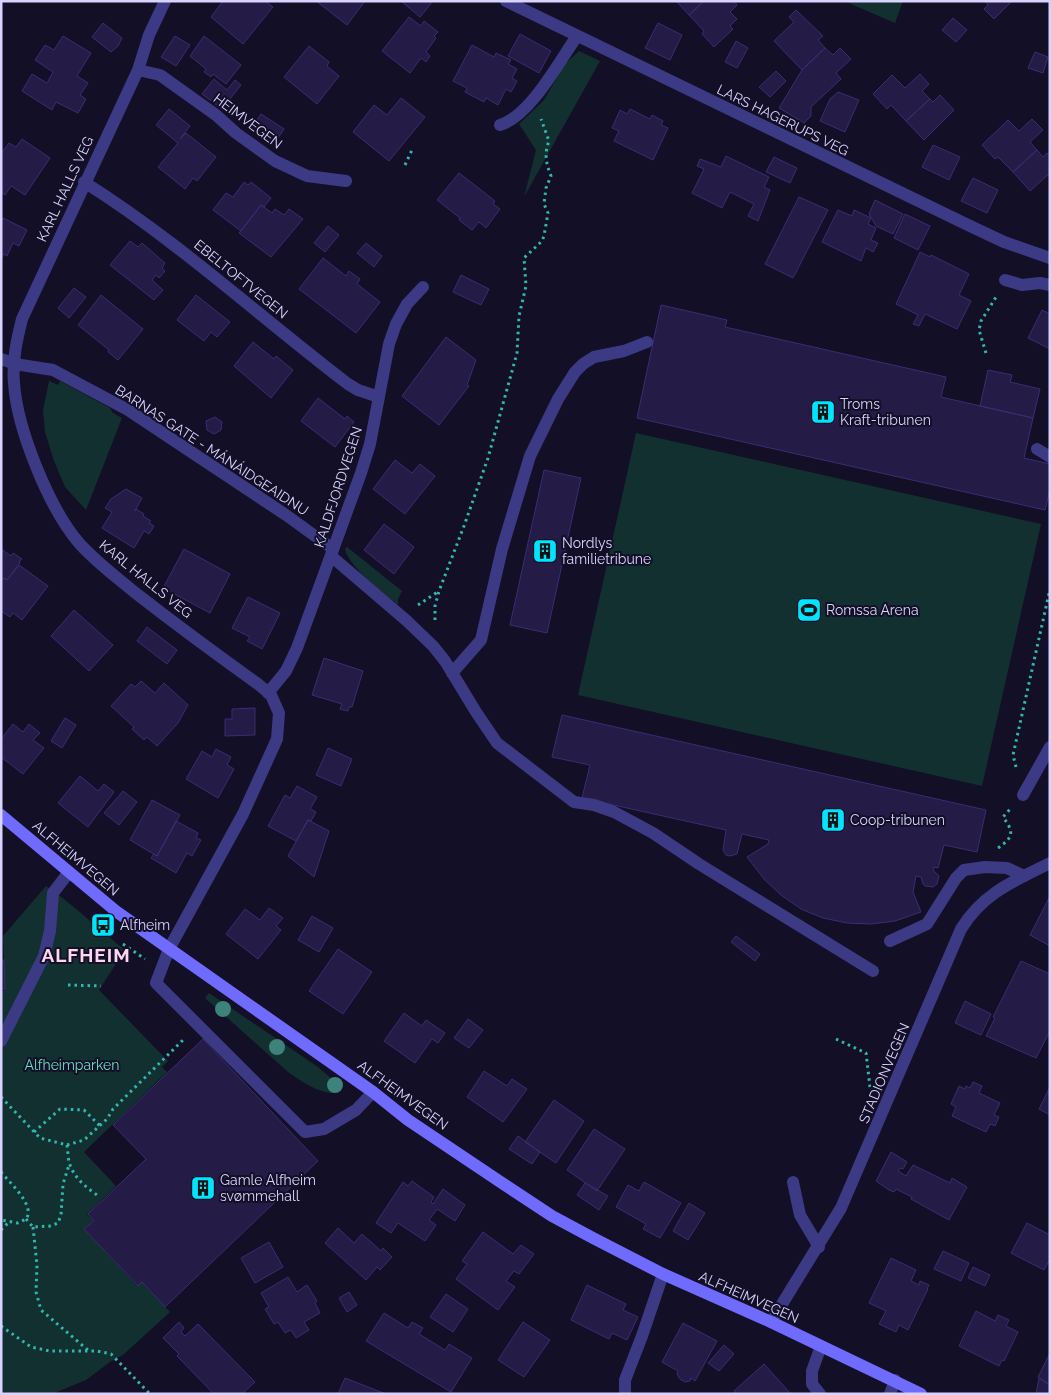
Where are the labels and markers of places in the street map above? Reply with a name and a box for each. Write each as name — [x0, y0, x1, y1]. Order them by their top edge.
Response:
place label: Troms Kraft-tribunen — [840, 396, 931, 428]
building icon: Troms Kraft-tribunen — [810, 399, 836, 425]
place label: Nordlys familietribune — [562, 535, 651, 567]
building icon: Nordlys familietribune — [532, 538, 558, 564]
sports icon: Romssa Arena — [796, 597, 822, 623]
place label: Romssa Arena — [826, 602, 919, 618]
building icon: Coop-tribunen — [820, 807, 846, 833]
place label: Coop-tribunen — [850, 812, 945, 828]
bus stop icon: Alfheim — [90, 912, 116, 938]
place label: Alfheim — [120, 917, 170, 933]
place label: Gamle Alfheim svømmehall — [220, 1172, 316, 1204]
building icon: Gamle Alfheim svømmehall — [190, 1175, 216, 1201]

